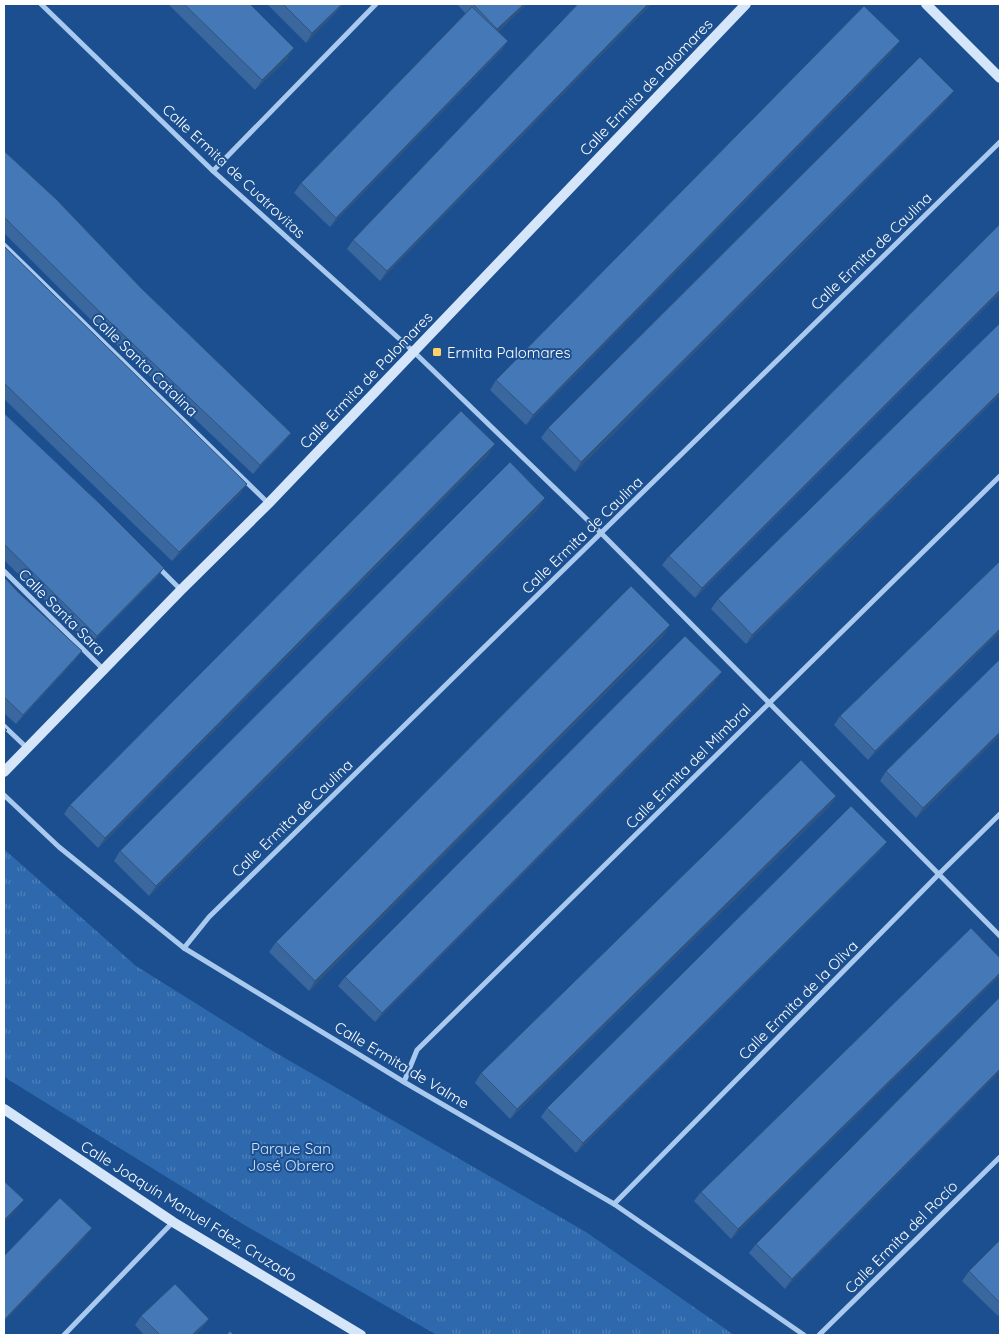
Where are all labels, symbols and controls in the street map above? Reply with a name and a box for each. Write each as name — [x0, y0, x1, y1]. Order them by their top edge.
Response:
street label: Calle Ermita de Palomares — [575, 14, 717, 160]
street label: Calle Ermita de Cuatrovitas — [159, 100, 309, 242]
street label: Calle Ermita de Caulina — [806, 188, 936, 314]
street label: Calle Ermita de Palomares — [295, 307, 437, 453]
street label: Calle Santa Catalina — [88, 309, 202, 421]
place label: Ermita Palomares — [447, 343, 571, 362]
marker: Ermita Palomares — [431, 346, 443, 358]
street label: Calle Ermita de Caulina — [517, 472, 647, 598]
street label: Calle Santa Sara — [15, 565, 109, 659]
street label: Calle Ermita del Mimbral — [621, 699, 755, 833]
street label: Calle Ermita de Caulina — [227, 755, 357, 881]
street label: Calle Ermita de la Oliva — [734, 936, 862, 1064]
street label: Calle Ermita de Valme — [331, 1017, 473, 1113]
street label: Calle Joaquín Manuel Fdez. Cruzado — [77, 1136, 301, 1286]
park label: Parque San José Obrero — [248, 1139, 334, 1175]
street label: Calle Ermita del Rocío — [841, 1177, 961, 1297]

